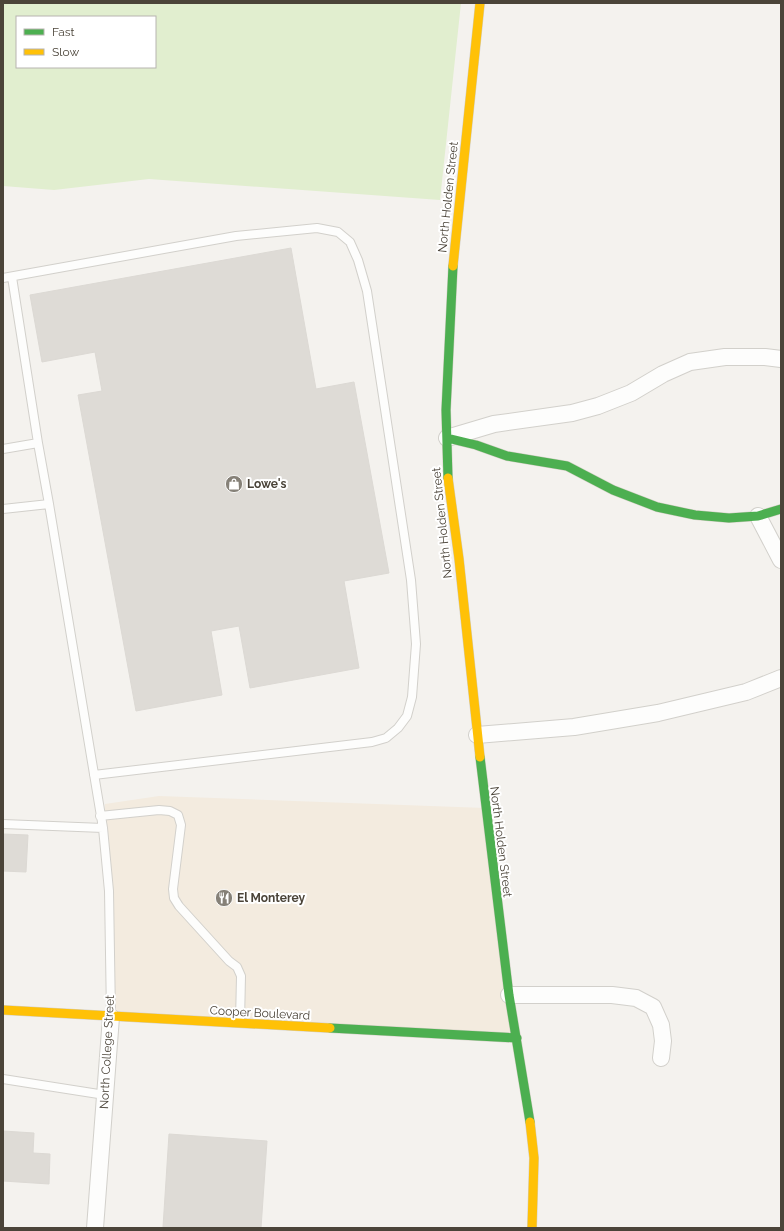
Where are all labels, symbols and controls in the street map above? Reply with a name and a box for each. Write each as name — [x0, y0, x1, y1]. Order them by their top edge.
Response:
legend — [16, 16, 156, 68]
text: Fast — [52, 25, 75, 39]
text: Slow — [52, 45, 79, 59]
street label: North Holden Street — [435, 141, 461, 253]
street label: North Holden Street — [429, 467, 455, 579]
shop icon: Lowe's — [224, 474, 244, 494]
place label: Lowe's — [247, 477, 287, 491]
street label: North Holden Street — [487, 786, 515, 898]
restaurant icon: El Monterey — [214, 888, 234, 908]
place label: El Monterey — [237, 891, 306, 905]
street label: North College Street — [97, 995, 117, 1109]
street label: Cooper Boulevard — [209, 1003, 311, 1023]

